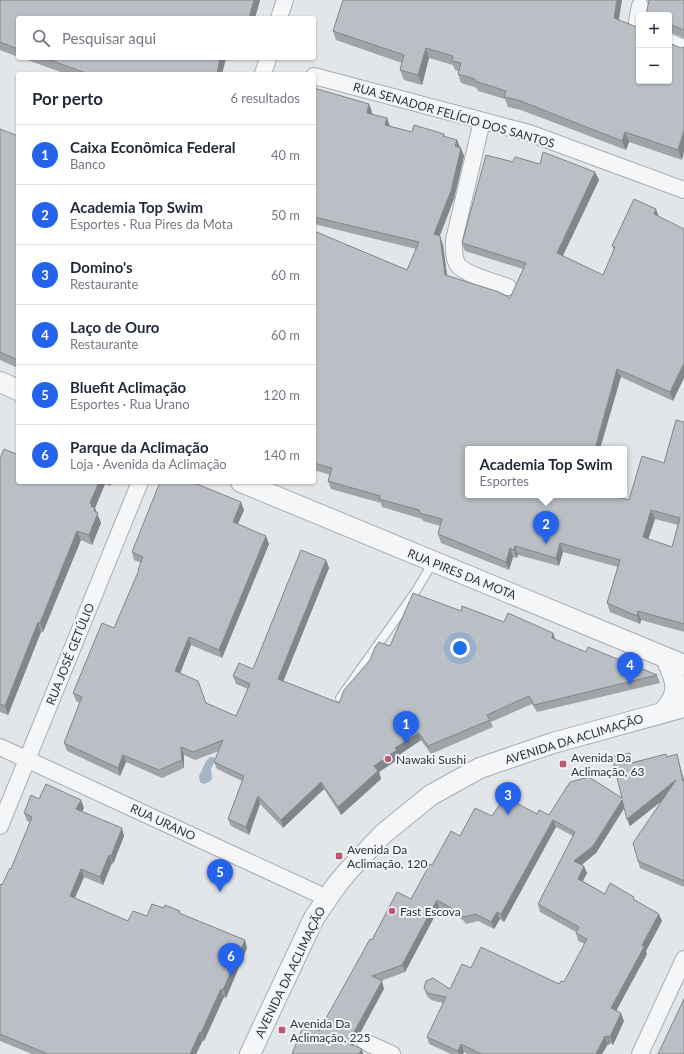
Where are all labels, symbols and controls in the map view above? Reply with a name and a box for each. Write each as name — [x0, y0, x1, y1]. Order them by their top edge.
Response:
map controls — [636, 12, 672, 84]
button: + — [636, 12, 672, 48]
search box — [16, 16, 316, 60]
icon: search — [30, 27, 52, 49]
text: Pesquisar aqui — [62, 29, 156, 47]
button: − — [636, 48, 672, 84]
street label: RUA SENADOR FELÍCIO DOS SANTOS — [351, 79, 557, 151]
text: Por perto — [32, 88, 103, 109]
text: 6 resultados — [230, 90, 300, 106]
text: Caixa Econômica Federal — [70, 138, 236, 156]
text: 1 — [41, 147, 49, 163]
text: 40 m — [271, 147, 300, 163]
text: Banco — [70, 156, 105, 172]
text: Academia Top Swim — [70, 198, 203, 216]
text: 2 — [41, 207, 49, 223]
text: 50 m — [271, 207, 300, 223]
text: Esportes · Rua Pires da Mota — [70, 216, 233, 232]
text: Domino's — [70, 258, 133, 276]
text: 3 — [41, 267, 49, 283]
text: 60 m — [271, 267, 300, 283]
text: Restaurante — [70, 276, 138, 292]
text: Laço de Ouro — [70, 318, 159, 336]
text: 4 — [41, 327, 49, 343]
text: 60 m — [271, 327, 300, 343]
text: Restaurante — [70, 336, 138, 352]
text: Bluefit Aclimação — [70, 378, 186, 396]
text: 5 — [41, 387, 49, 403]
text: 120 m — [263, 387, 300, 403]
text: Esportes · Rua Urano — [70, 396, 190, 412]
text: Parque da Aclimação — [70, 438, 209, 456]
popup — [465, 446, 627, 498]
text: 6 — [41, 447, 49, 463]
text: 140 m — [263, 447, 300, 463]
text: Academia Top Swim — [479, 455, 613, 473]
text: Loja · Avenida da Aclimação — [70, 456, 227, 472]
text: Esportes — [479, 473, 529, 489]
pin: 2 — [533, 511, 559, 544]
street label: RUA PIRES DA MOTA — [405, 545, 519, 603]
street label: RUA JOSÉ GETÚLIO — [43, 601, 97, 707]
your location — [450, 638, 470, 658]
pin: 4 — [617, 652, 643, 685]
pin: 1 — [393, 711, 419, 744]
street label: AVENIDA DA ACLIMAÇÃO — [503, 711, 645, 767]
place label: Avenida Da Aclimação, 63 — [571, 750, 644, 779]
place label: Nawaki Sushi — [396, 752, 466, 767]
marker: Nawaki Sushi — [383, 754, 393, 764]
marker: Avenida Da Aclimação, 63 — [558, 759, 568, 769]
pin: 3 — [495, 782, 521, 815]
street label: RUA URANO — [128, 800, 198, 844]
place label: Avenida Da Aclimação, 120 — [347, 842, 427, 871]
marker: Avenida Da Aclimação, 120 — [334, 851, 344, 861]
pin: 5 — [207, 859, 233, 892]
street label: AVENIDA DA ACLIMAÇÃO — [252, 904, 328, 1040]
place label: Fast Escova — [400, 904, 461, 919]
marker: Fast Escova — [387, 906, 397, 916]
pin: 6 — [218, 943, 244, 976]
place label: Avenida Da Aclimação, 225 — [290, 1016, 370, 1045]
marker: Avenida Da Aclimação, 225 — [277, 1025, 287, 1035]

